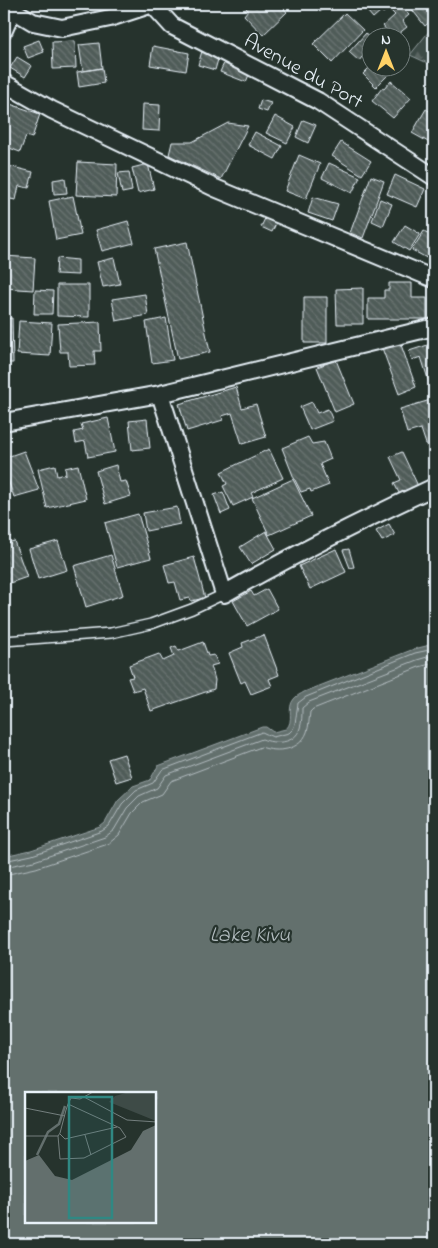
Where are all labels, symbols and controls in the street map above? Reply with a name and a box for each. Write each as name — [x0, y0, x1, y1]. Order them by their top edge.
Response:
street label: Avenue du Port — [238, 27, 368, 117]
north arrow — [360, 28, 410, 78]
text: N — [381, 30, 391, 51]
water label: Lake Kivu — [210, 920, 291, 952]
inset map — [25, 1092, 156, 1223]

